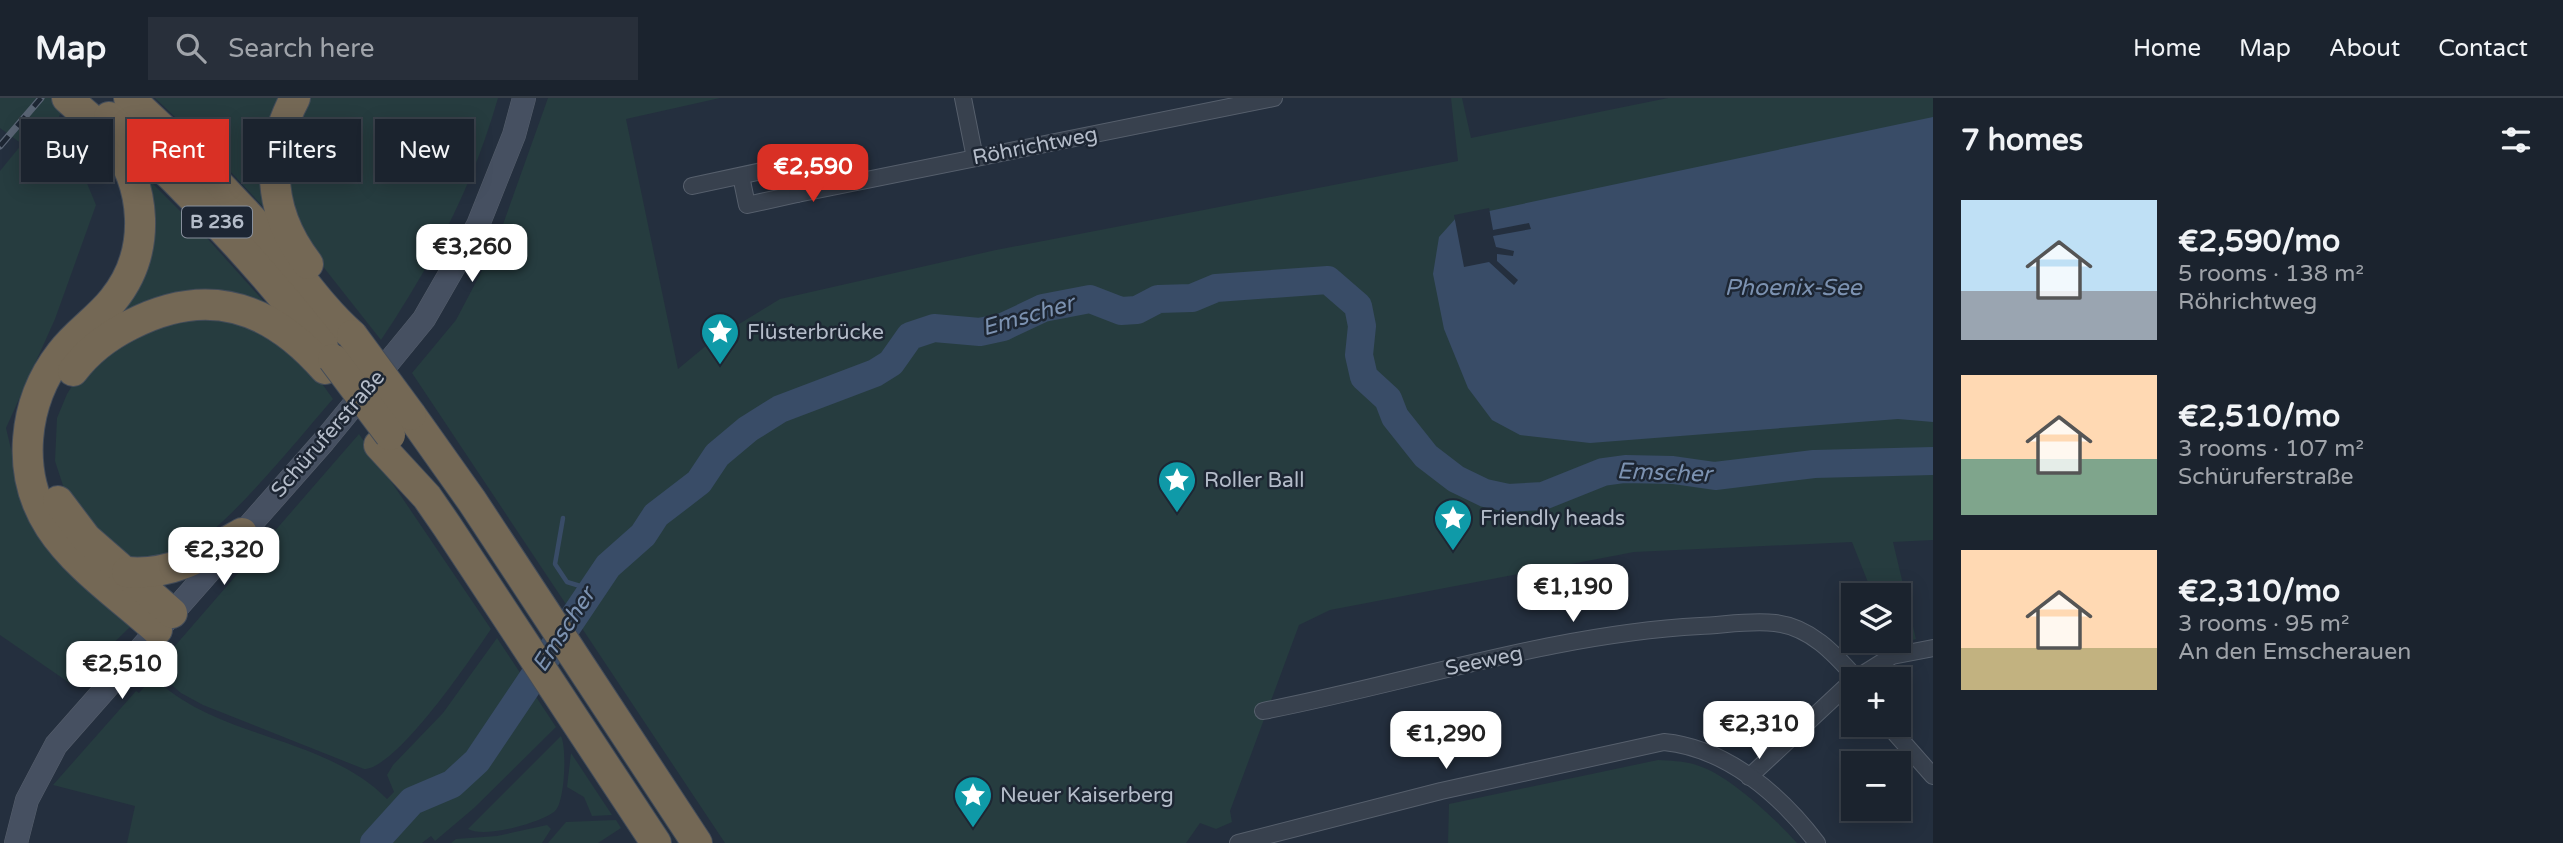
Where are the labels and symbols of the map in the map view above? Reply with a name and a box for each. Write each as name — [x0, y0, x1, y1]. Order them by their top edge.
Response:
street label: Röhrichtweg — [970, 122, 1100, 170]
pin: €2,590 — [756, 144, 870, 204]
road number: B 236 — [182, 206, 252, 238]
pin: €3,260 — [415, 225, 529, 284]
water label: Phoenix-See — [1724, 274, 1864, 302]
water label: Emscher — [979, 289, 1080, 343]
place icon: Flüsterbrücke — [699, 311, 741, 366]
place label: Flüsterbrücke — [747, 320, 884, 345]
street label: Schüruferstraße — [266, 365, 390, 503]
water label: Emscher — [1616, 457, 1715, 489]
place icon: Roller Ball — [1156, 459, 1198, 514]
place label: Roller Ball — [1204, 468, 1304, 493]
place icon: Friendly heads — [1432, 497, 1474, 552]
place label: Friendly heads — [1480, 506, 1625, 531]
pin: €2,320 — [167, 528, 281, 587]
pin: €1,190 — [1516, 564, 1630, 624]
water label: Emscher — [526, 580, 603, 677]
street label: Seeweg — [1443, 641, 1525, 681]
pin: €2,510 — [65, 642, 179, 701]
pin: €2,310 — [1702, 702, 1816, 761]
pin: €1,290 — [1389, 712, 1503, 771]
place icon: Neuer Kaiserberg — [952, 774, 994, 829]
place label: Neuer Kaiserberg — [1000, 783, 1174, 808]

